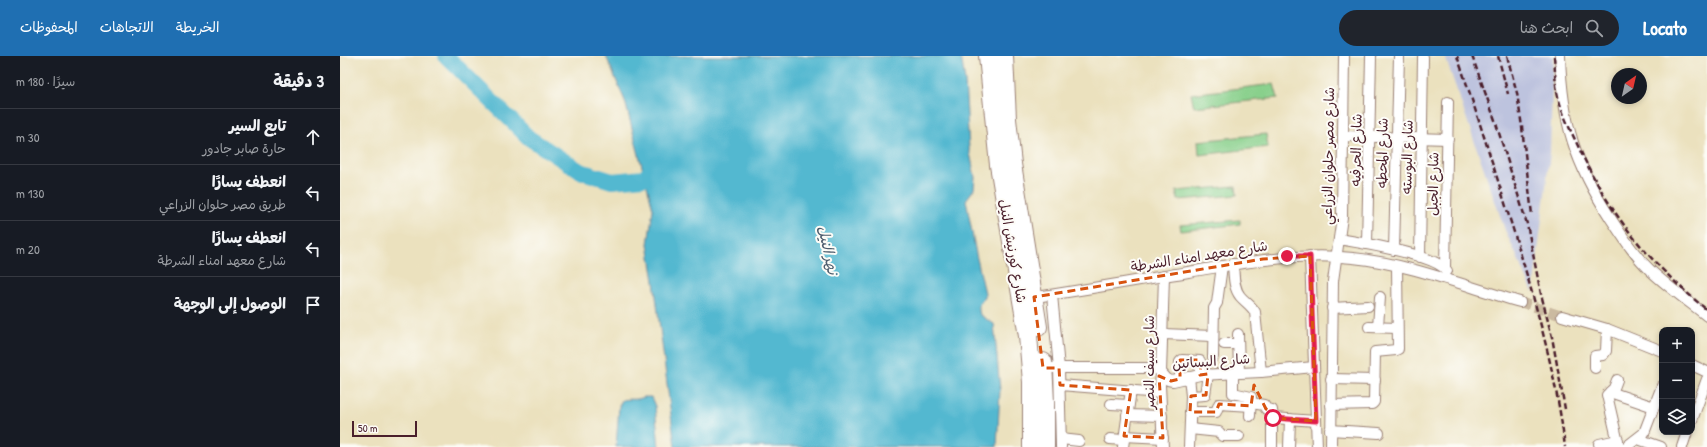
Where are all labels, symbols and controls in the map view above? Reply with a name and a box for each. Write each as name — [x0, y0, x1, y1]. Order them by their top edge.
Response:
search box — [1339, 10, 1619, 46]
text: Locato — [1643, 15, 1687, 41]
text: المحفوظات — [20, 17, 78, 36]
text: الاتجاهات — [100, 17, 154, 36]
text: الخريطة — [176, 17, 219, 36]
text: ابحث هنا — [1520, 17, 1573, 38]
icon: search — [1583, 17, 1605, 39]
north arrow — [1611, 68, 1647, 104]
text: 3 دقيقة — [273, 69, 324, 92]
text: سيرًا · 180 m — [16, 72, 75, 90]
street label: شارع مصر حلوان الزراعي — [1317, 87, 1342, 225]
street label: شارع الحرفيه — [1345, 113, 1367, 187]
text: تابع السير — [229, 115, 286, 136]
street label: شارع المحطه — [1371, 118, 1393, 188]
street label: شارع البوسته — [1396, 120, 1418, 194]
icon: ahead — [302, 126, 324, 148]
text: 30 m — [16, 128, 40, 146]
text: حارة صابر جادور — [203, 139, 286, 157]
street label: شارع الجبل — [1422, 152, 1444, 216]
text: انعطف يسارًا — [212, 171, 286, 192]
icon: left — [302, 182, 324, 204]
text: 130 m — [16, 184, 44, 202]
text: طريق مصر حلوان الزراعي — [159, 195, 286, 213]
street label: شارع كورنيش النيل — [994, 197, 1032, 305]
water label: نهر النيل — [813, 224, 844, 278]
text: انعطف يسارًا — [212, 227, 286, 248]
street label: شارع معهد امناء الشرطة — [1129, 235, 1269, 277]
icon: left — [302, 238, 324, 260]
text: 20 m — [16, 240, 40, 258]
route end — [1278, 247, 1296, 265]
text: شارع معهد امناء الشرطة — [157, 251, 286, 269]
text: الوصول إلى الوجهة — [174, 293, 286, 314]
icon: arrive — [302, 294, 324, 316]
street label: شارع سيف النصر — [1139, 315, 1159, 410]
map controls — [1659, 327, 1695, 435]
button: + — [1659, 327, 1695, 363]
street label: شارع البساتين — [1171, 348, 1251, 374]
button: − — [1659, 363, 1695, 399]
button: layers — [1659, 399, 1695, 435]
route start — [1264, 409, 1282, 427]
scale bar — [352, 419, 417, 438]
text: 50 m — [358, 421, 378, 435]

